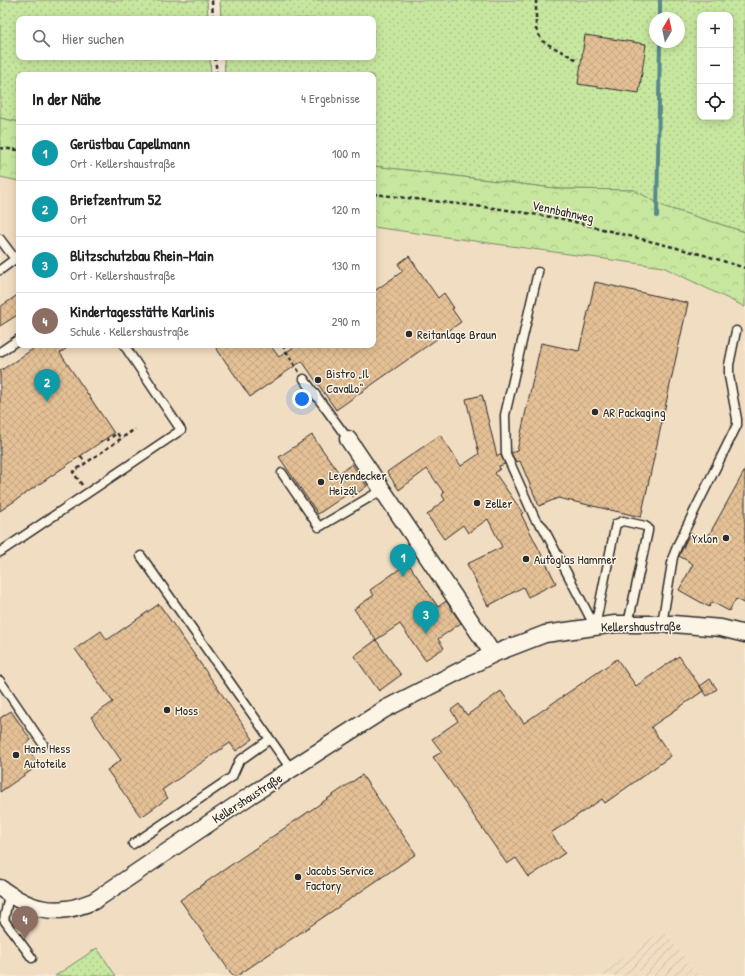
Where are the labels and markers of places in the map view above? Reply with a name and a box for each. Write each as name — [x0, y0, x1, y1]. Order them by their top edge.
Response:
place label: Reitanlage Braun — [417, 325, 497, 343]
marker: Reitanlage Braun — [404, 329, 414, 339]
place label: Bistro „Il Cavallo“ — [326, 364, 369, 397]
pin: 2 — [34, 369, 60, 402]
marker: Bistro „Il Cavallo“ — [313, 375, 323, 385]
place label: AR Packaging — [603, 403, 666, 421]
marker: AR Packaging — [590, 407, 600, 417]
place label: Leyendecker Heizöl — [329, 466, 386, 499]
marker: Leyendecker Heizöl — [316, 477, 326, 487]
place label: Zeller — [485, 494, 513, 512]
marker: Zeller — [472, 498, 482, 508]
place label: Yxlon — [692, 529, 718, 547]
marker: Yxlon — [721, 533, 731, 543]
pin: 1 — [390, 544, 416, 577]
place label: Autoglas Hammer — [534, 550, 617, 568]
marker: Autoglas Hammer — [521, 554, 531, 564]
pin: 3 — [413, 601, 439, 634]
place label: Moss — [175, 701, 198, 719]
marker: Moss — [162, 705, 172, 715]
place label: Hans Hess Autoteile — [24, 739, 70, 772]
marker: Hans Hess Autoteile — [11, 750, 21, 760]
place label: Jacobs Service Factory — [305, 861, 374, 894]
marker: Jacobs Service Factory — [293, 872, 303, 882]
pin: 4 — [12, 906, 38, 939]

